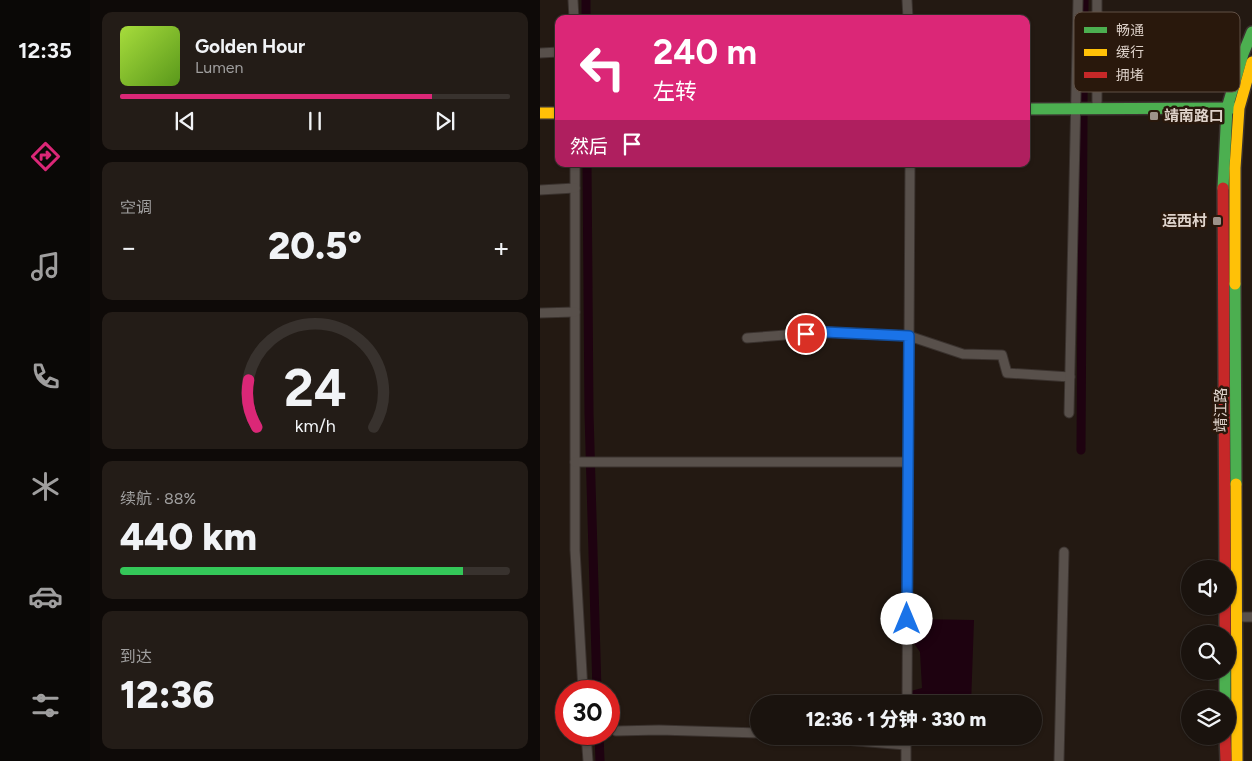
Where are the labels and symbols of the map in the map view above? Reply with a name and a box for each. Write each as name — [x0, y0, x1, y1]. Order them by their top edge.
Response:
legend — [1074, 12, 1240, 92]
text: 畅通 — [1116, 22, 1144, 39]
text: 缓行 — [1116, 44, 1144, 61]
text: 拥堵 — [1116, 67, 1144, 84]
place label: 靖南路口 — [1164, 107, 1224, 125]
marker: 靖南路口 — [1148, 110, 1160, 122]
place label: 运西村 — [1162, 212, 1207, 230]
marker: 运西村 — [1211, 215, 1223, 227]
pin — [785, 313, 827, 355]
street label: 靖江路 — [1212, 387, 1230, 433]
position arrow — [880, 592, 932, 644]
speed limit sign: 30 — [555, 680, 620, 745]

